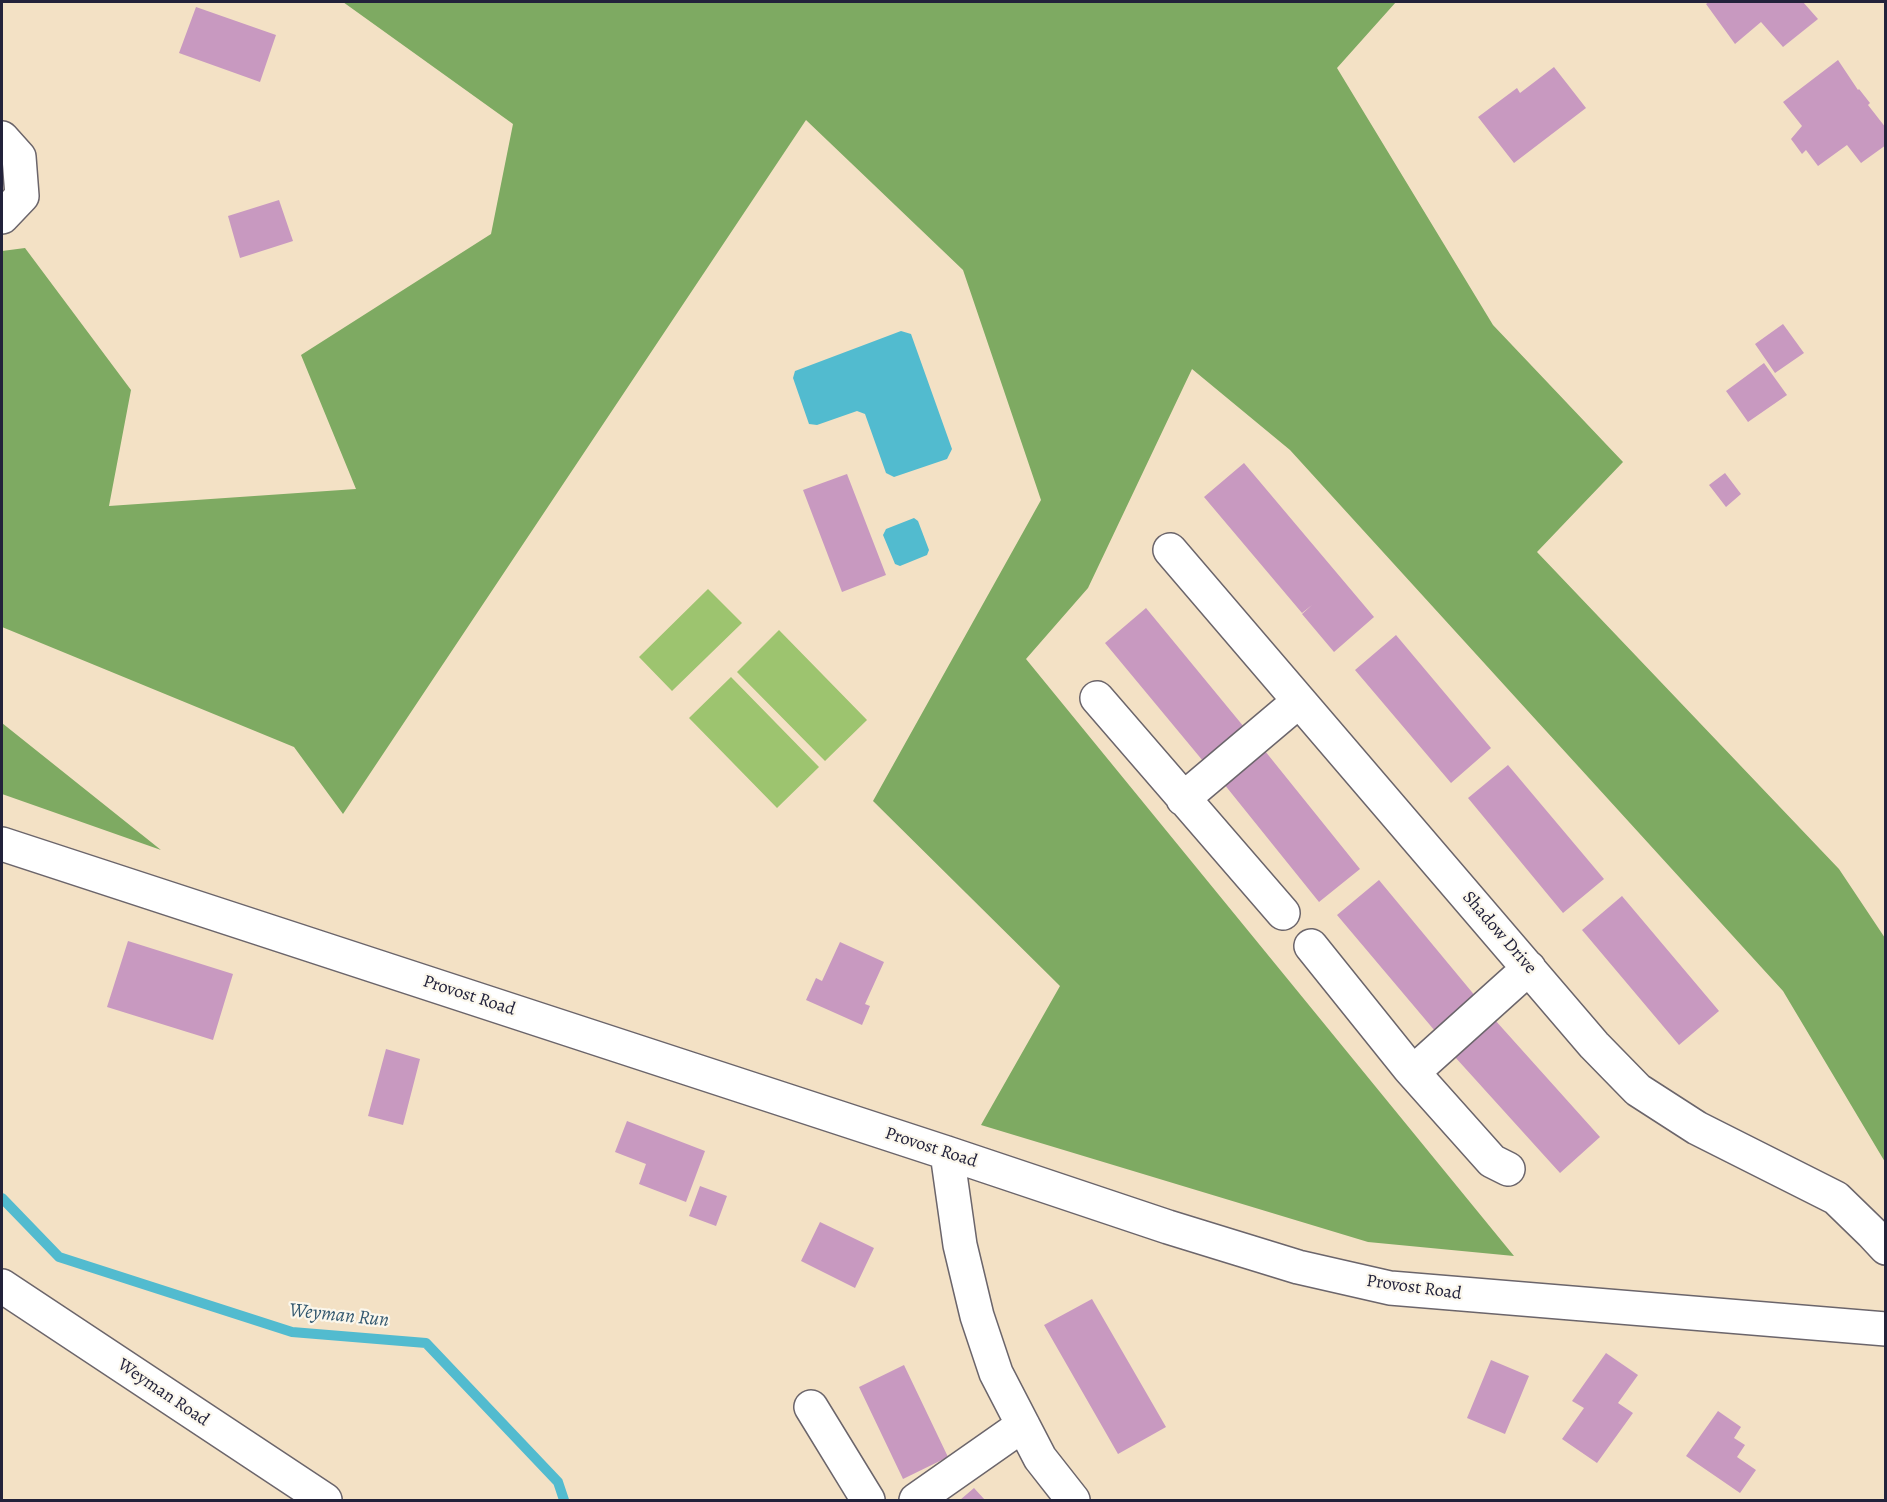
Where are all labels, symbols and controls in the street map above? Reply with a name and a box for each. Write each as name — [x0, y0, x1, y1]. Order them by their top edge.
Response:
street label: Shadow Drive — [1457, 887, 1541, 979]
street label: Provost Road — [420, 971, 518, 1021]
street label: Provost Road — [882, 1123, 980, 1173]
street label: Provost Road — [1365, 1271, 1463, 1305]
water label: Weyman Run — [288, 1299, 390, 1333]
street label: Weyman Road — [113, 1354, 213, 1432]

